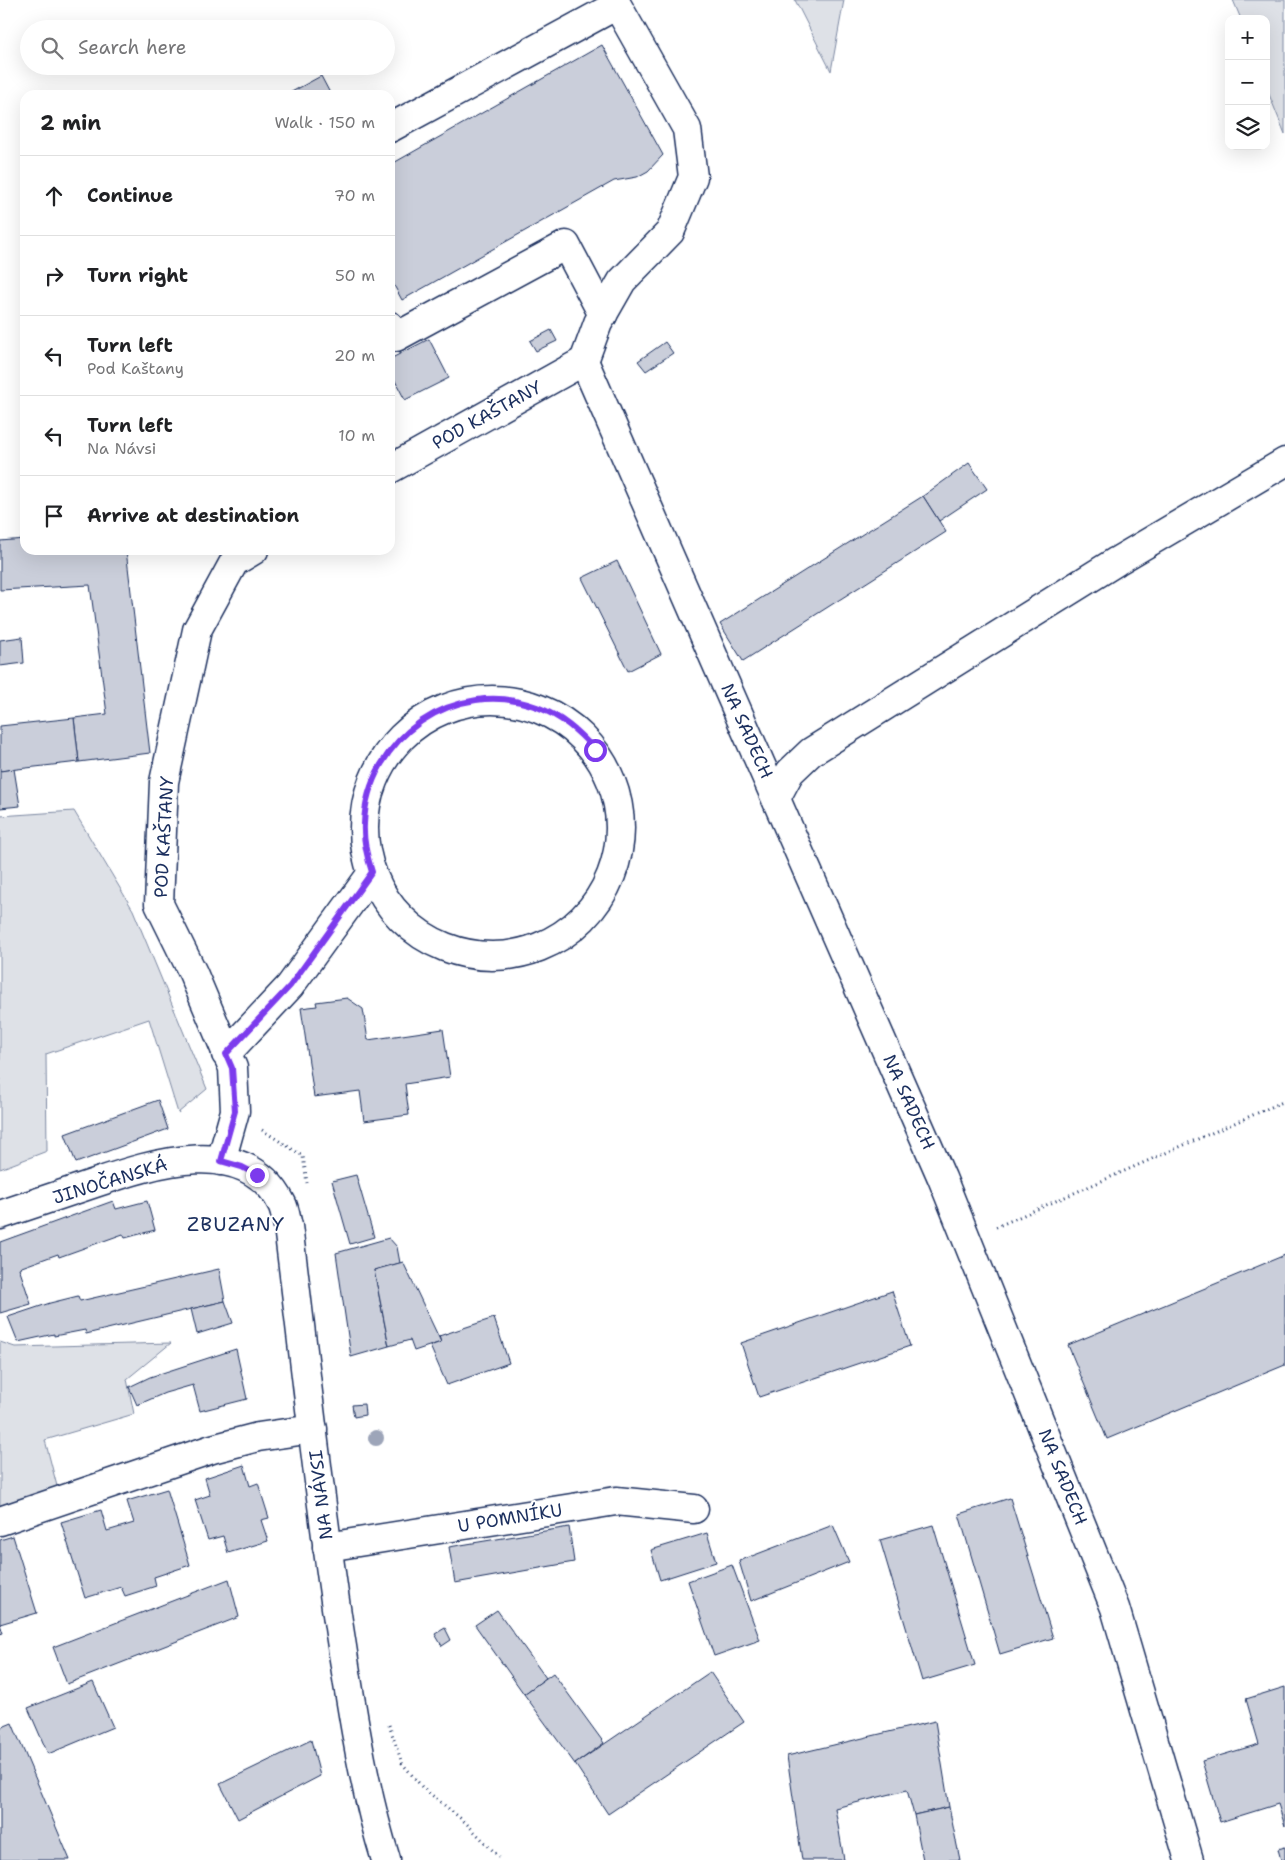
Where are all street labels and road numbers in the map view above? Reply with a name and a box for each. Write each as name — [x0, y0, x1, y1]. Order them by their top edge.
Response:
street label: POD KAŠTANY — [428, 375, 546, 455]
street label: NA SADECH — [715, 680, 779, 782]
street label: POD KAŠTANY — [149, 775, 179, 899]
street label: NA SADECH — [877, 1051, 941, 1153]
street label: JINOČANSKÁ — [50, 1152, 170, 1210]
street label: NA SADECH — [1033, 1425, 1093, 1529]
street label: NA NÁVSI — [304, 1449, 338, 1541]
street label: U POMNÍKU — [456, 1498, 564, 1538]

